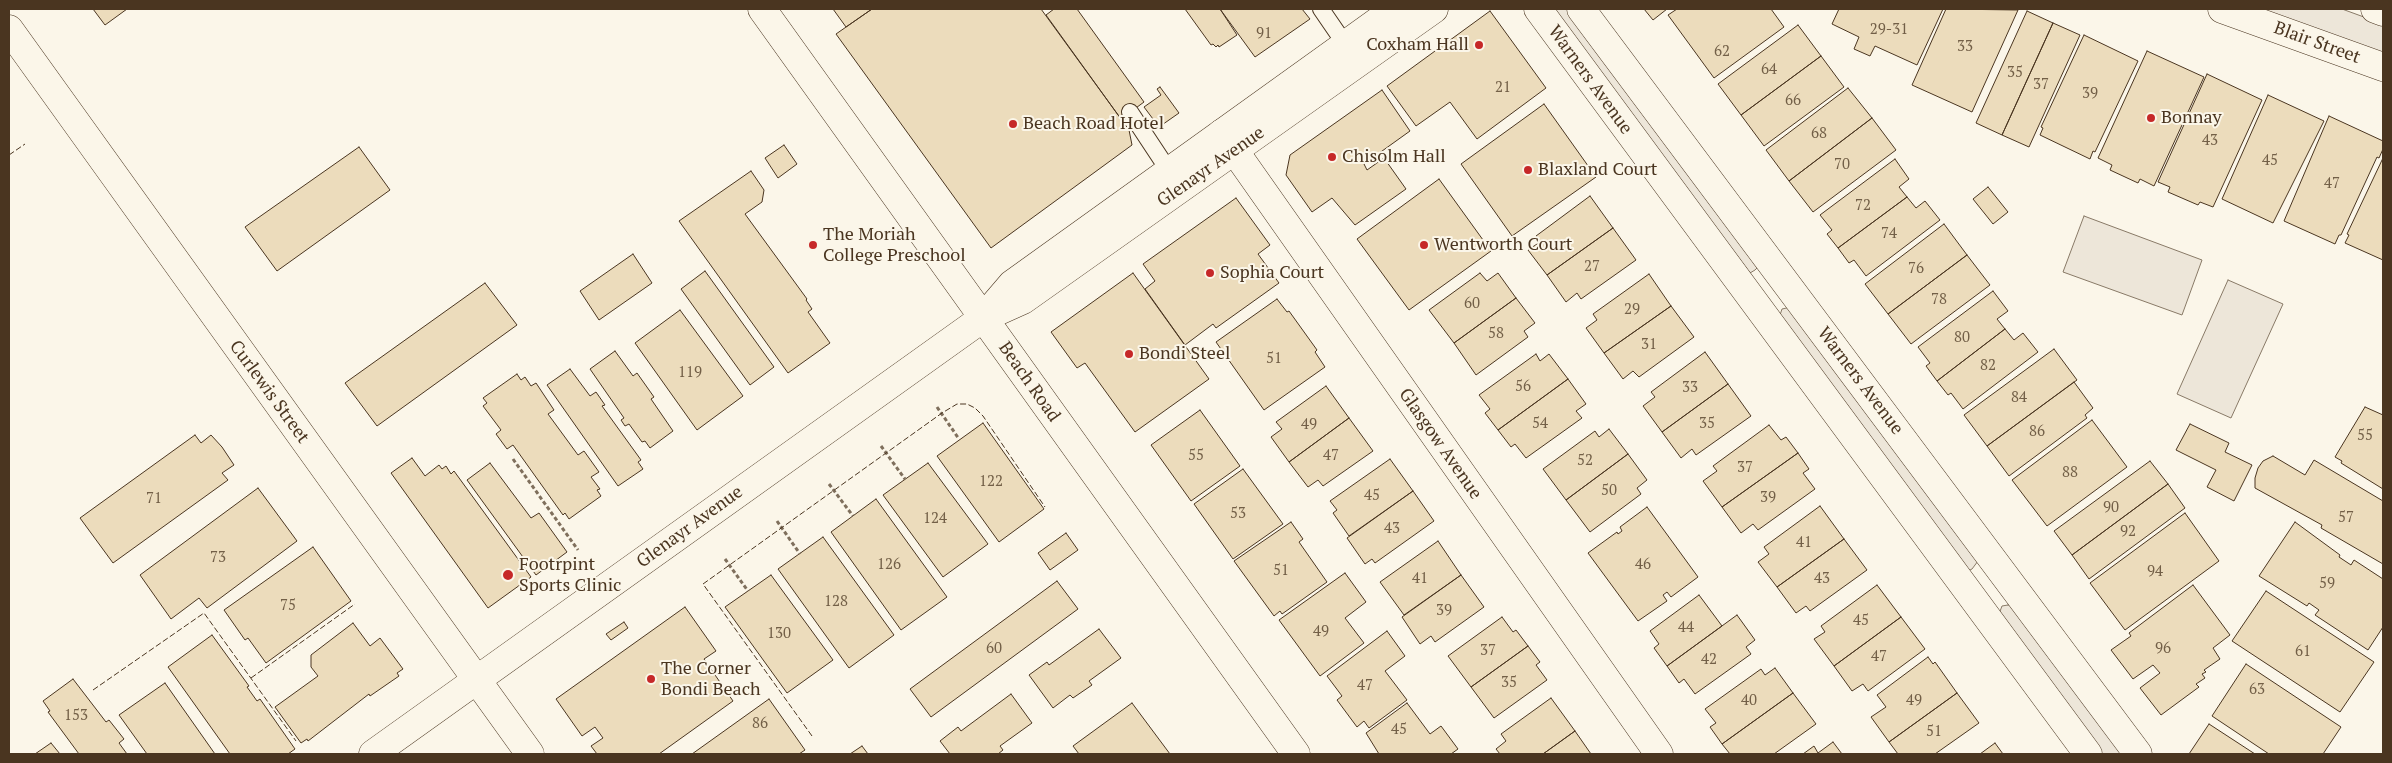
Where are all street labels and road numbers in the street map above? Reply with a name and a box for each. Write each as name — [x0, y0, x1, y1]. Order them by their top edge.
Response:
street label: Blair Street — [2271, 17, 2363, 69]
street label: Warners Avenue — [1543, 21, 1637, 139]
street label: Glenayr Avenue — [1153, 122, 1269, 212]
street label: Warners Avenue — [1812, 323, 1908, 439]
street label: Curlewis Street — [224, 336, 314, 448]
street label: Beach Road — [994, 338, 1064, 426]
street label: Glasgow Avenue — [1394, 384, 1486, 504]
street label: Glenayr Avenue — [633, 481, 747, 573]

